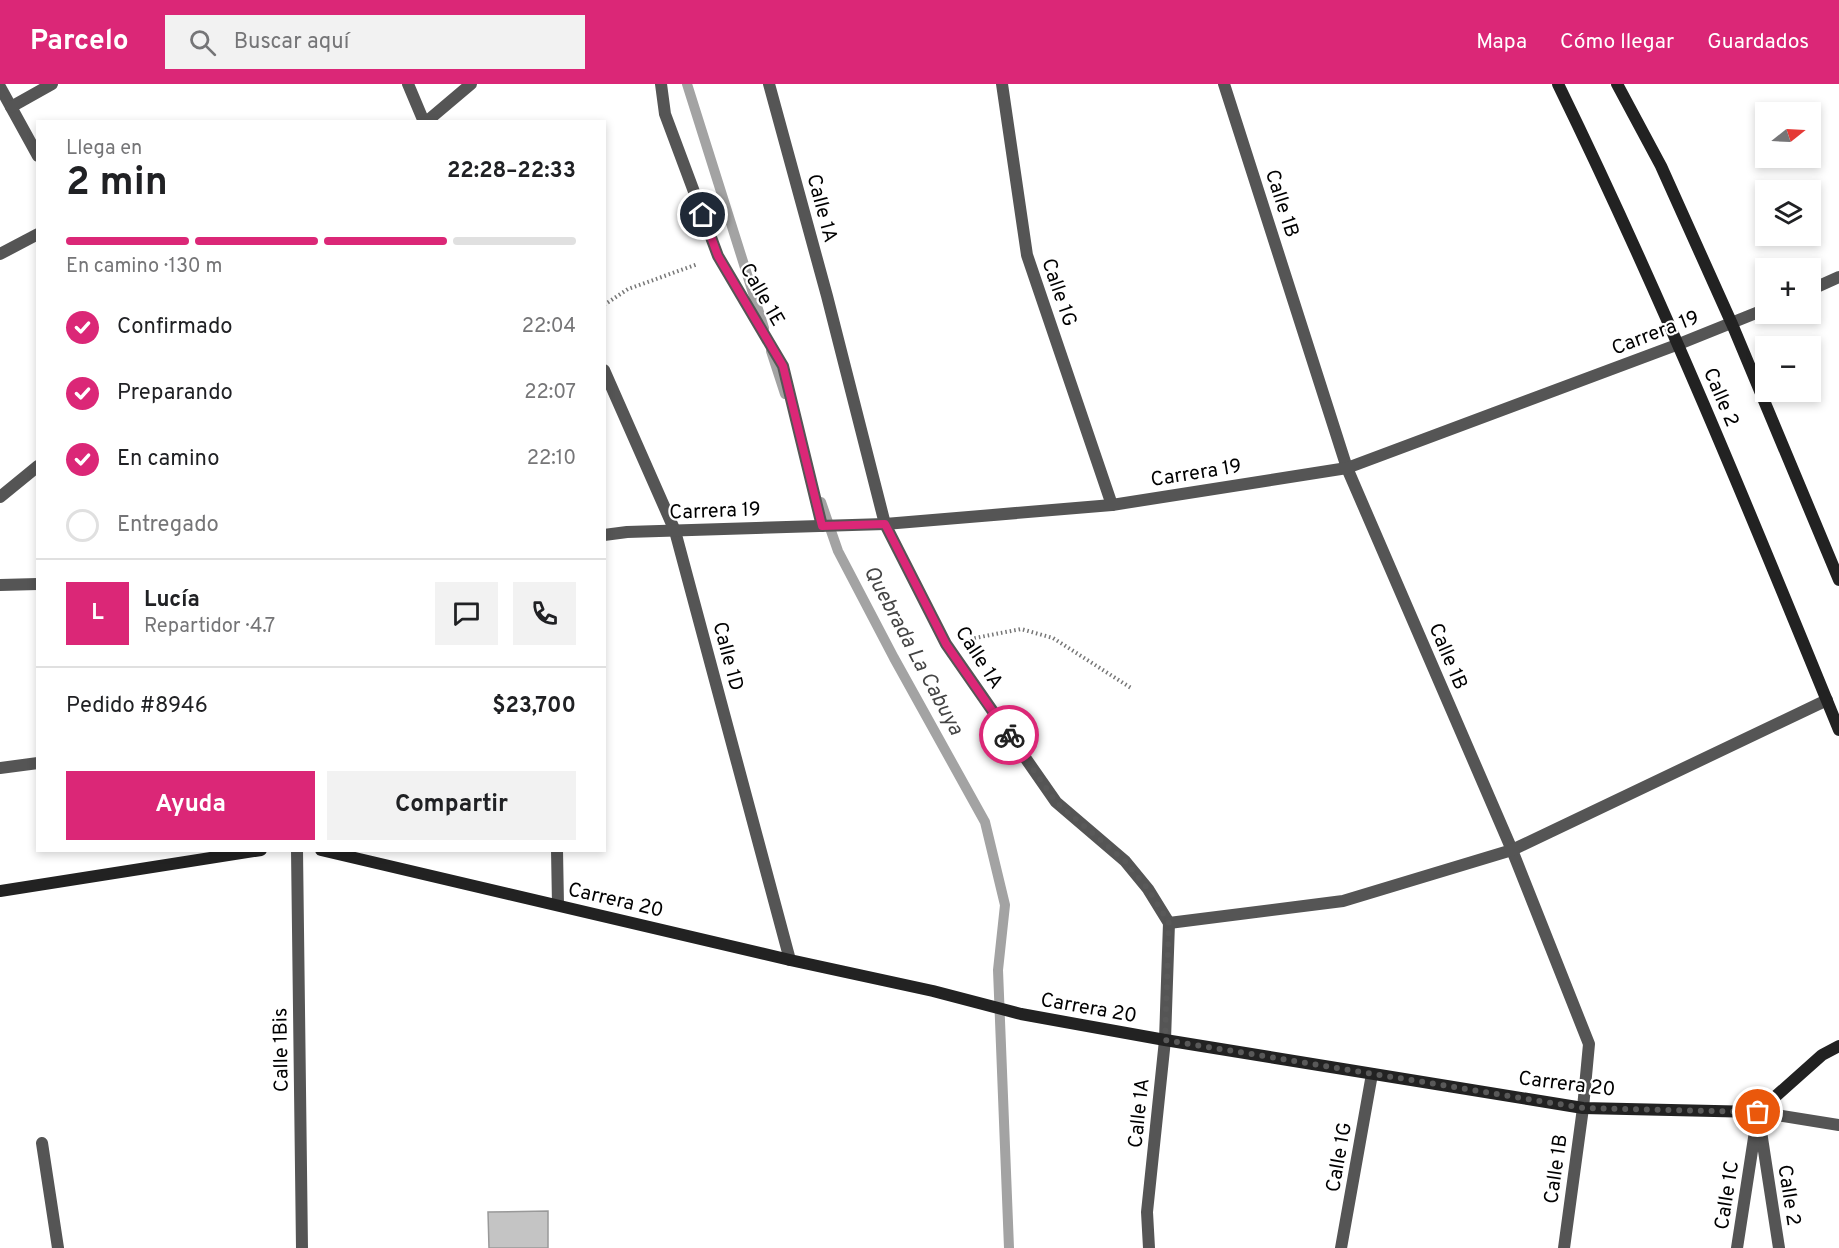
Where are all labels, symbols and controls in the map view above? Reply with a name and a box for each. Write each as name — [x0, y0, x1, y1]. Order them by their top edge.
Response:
search box — [165, 15, 585, 69]
text: Parcelo — [30, 24, 129, 60]
icon: search — [186, 26, 219, 59]
text: Buscar aquí — [234, 29, 349, 56]
text: Mapa — [1476, 29, 1527, 56]
text: Cómo llegar — [1560, 29, 1674, 56]
text: Guardados — [1707, 29, 1809, 56]
north arrow — [1755, 102, 1821, 168]
map controls — [1755, 102, 1821, 402]
text: Llega en — [66, 136, 142, 162]
text: 22:28–22:33 — [447, 158, 576, 185]
text: 2 min — [66, 160, 168, 209]
street label: Calle 1B — [1258, 166, 1304, 241]
street label: Calle 1A — [799, 171, 843, 246]
button: layers — [1755, 180, 1821, 246]
pin — [677, 189, 728, 240]
icon: home — [686, 198, 719, 231]
text: En camino · 130 m — [66, 254, 222, 280]
street label: Calle 1G — [1034, 255, 1082, 330]
button: + — [1755, 258, 1821, 324]
street label: Calle 1E — [733, 259, 790, 331]
street label: Carrera 19 — [1608, 305, 1703, 362]
icon: check — [66, 311, 99, 344]
text: Confirmado — [117, 314, 233, 341]
text: 22:04 — [522, 314, 576, 340]
button: − — [1755, 336, 1821, 402]
street label: Calle 2 — [1696, 364, 1744, 431]
icon: check — [66, 377, 99, 410]
text: Preparando — [117, 380, 233, 407]
text: 22:07 — [524, 380, 576, 406]
icon: check — [66, 443, 99, 476]
text: En camino — [117, 446, 219, 473]
text: 22:10 — [527, 446, 576, 472]
street label: Carrera 19 — [1149, 454, 1244, 494]
street label: Carrera 19 — [669, 497, 761, 527]
text: Entregado — [117, 512, 219, 539]
water label: Quebrada La Cabuya — [857, 561, 969, 740]
button: chat — [435, 582, 498, 645]
button: phone — [513, 582, 576, 645]
text: Lucía — [144, 587, 200, 614]
text: L — [91, 600, 104, 627]
text: Repartidor · 4.7 — [144, 614, 275, 640]
street label: Calle 1D — [705, 619, 749, 694]
street label: Calle 1B — [1422, 620, 1473, 694]
street label: Calle 1A — [948, 622, 1008, 694]
text: Pedido #8946 — [66, 693, 208, 720]
text: $23,700 — [492, 693, 576, 720]
courier — [979, 705, 1039, 765]
icon: bike — [993, 719, 1026, 752]
button: Ayuda — [66, 771, 315, 840]
button: Compartir — [327, 771, 576, 840]
street label: Carrera 20 — [565, 877, 666, 925]
street label: Carrera 20 — [1038, 988, 1139, 1030]
street label: Calle 1Bis — [268, 1008, 296, 1092]
street label: Carrera 20 — [1517, 1066, 1617, 1104]
street label: Calle 1A — [1123, 1077, 1157, 1149]
pin — [1732, 1086, 1783, 1137]
icon: bag — [1741, 1095, 1774, 1128]
street label: Calle 1G — [1321, 1120, 1359, 1194]
street label: Calle 1B — [1539, 1133, 1575, 1206]
street label: Calle 1C — [1710, 1159, 1746, 1232]
street label: Calle 2 — [1770, 1163, 1806, 1228]

